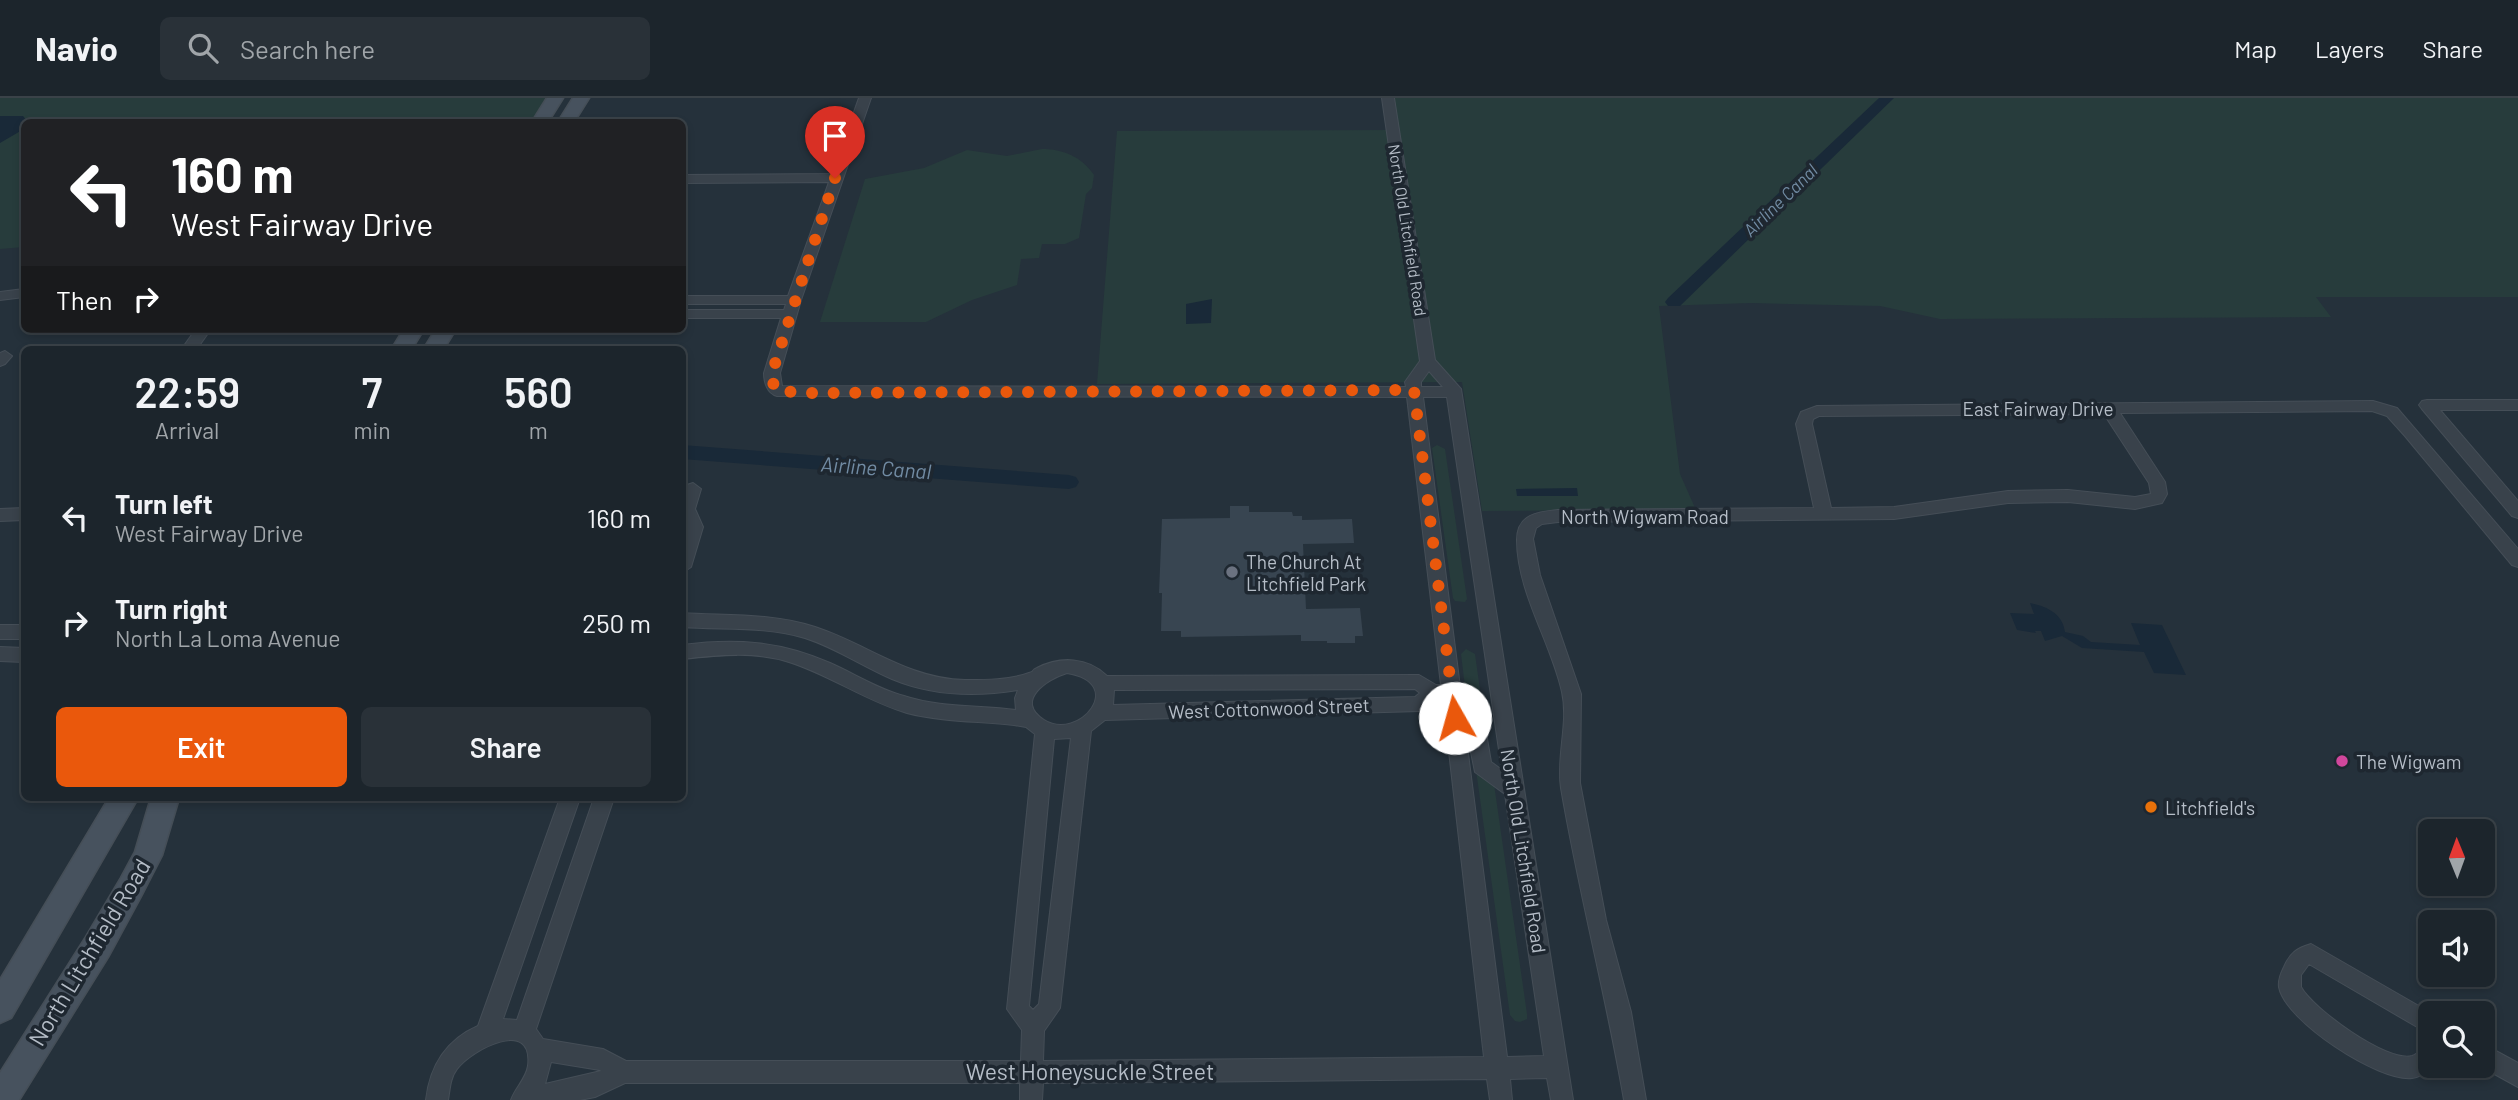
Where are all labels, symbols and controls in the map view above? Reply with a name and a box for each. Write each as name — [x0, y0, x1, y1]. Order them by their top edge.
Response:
search box — [160, 17, 650, 80]
text: Navio — [35, 28, 118, 68]
icon: search — [184, 29, 222, 67]
text: Search here — [240, 33, 375, 64]
text: Map — [2234, 34, 2277, 63]
text: Layers — [2315, 34, 2384, 63]
text: Share — [2422, 34, 2483, 63]
pin — [805, 106, 865, 178]
icon: arrive — [816, 117, 854, 155]
street label: North Old Litchfield Road — [1385, 143, 1431, 317]
text: 160 m — [171, 144, 293, 203]
icon: left — [56, 147, 147, 238]
water label: Airline Canal — [1738, 159, 1822, 241]
text: West Fairway Drive — [171, 204, 433, 242]
icon: right — [127, 280, 165, 318]
text: Then — [56, 284, 113, 315]
text: 22:59 — [134, 366, 240, 416]
text: 7 — [362, 366, 382, 416]
text: 560 — [504, 366, 573, 416]
street label: East Fairway Drive — [1962, 397, 2114, 420]
text: Arrival — [155, 416, 219, 444]
text: min — [353, 416, 391, 444]
text: m — [529, 416, 548, 444]
water label: Airline Canal — [820, 451, 932, 483]
text: Turn left — [115, 488, 213, 519]
icon: left — [56, 499, 94, 537]
text: 160 m — [587, 502, 651, 533]
street label: North Wigwam Road — [1561, 505, 1729, 528]
text: West Fairway Drive — [115, 519, 304, 547]
place label: The Church At Litchfield Park — [1246, 550, 1366, 595]
marker: The Church At Litchfield Park — [1224, 564, 1240, 580]
text: Turn right — [115, 593, 228, 624]
icon: right — [56, 604, 94, 642]
text: 250 m — [582, 607, 651, 638]
text: North La Loma Avenue — [115, 624, 341, 652]
position arrow — [1418, 681, 1492, 755]
street label: West Cottonwood Street — [1168, 693, 1370, 723]
button: Exit — [56, 707, 347, 787]
button: Share — [361, 707, 651, 787]
street label: North Old Litchfield Road — [1496, 747, 1552, 955]
place label: The Wigwam — [2356, 750, 2461, 773]
marker: The Wigwam — [2334, 753, 2350, 769]
place label: Litchfield's — [2165, 796, 2255, 819]
marker: Litchfield's — [2143, 799, 2159, 815]
north arrow — [2418, 819, 2496, 896]
map controls — [2418, 819, 2495, 1078]
street label: North Litchfield Road — [22, 853, 156, 1051]
button: sound — [2418, 910, 2495, 987]
button: search — [2418, 1001, 2495, 1078]
street label: West Honeysuckle Street — [966, 1057, 1214, 1085]

